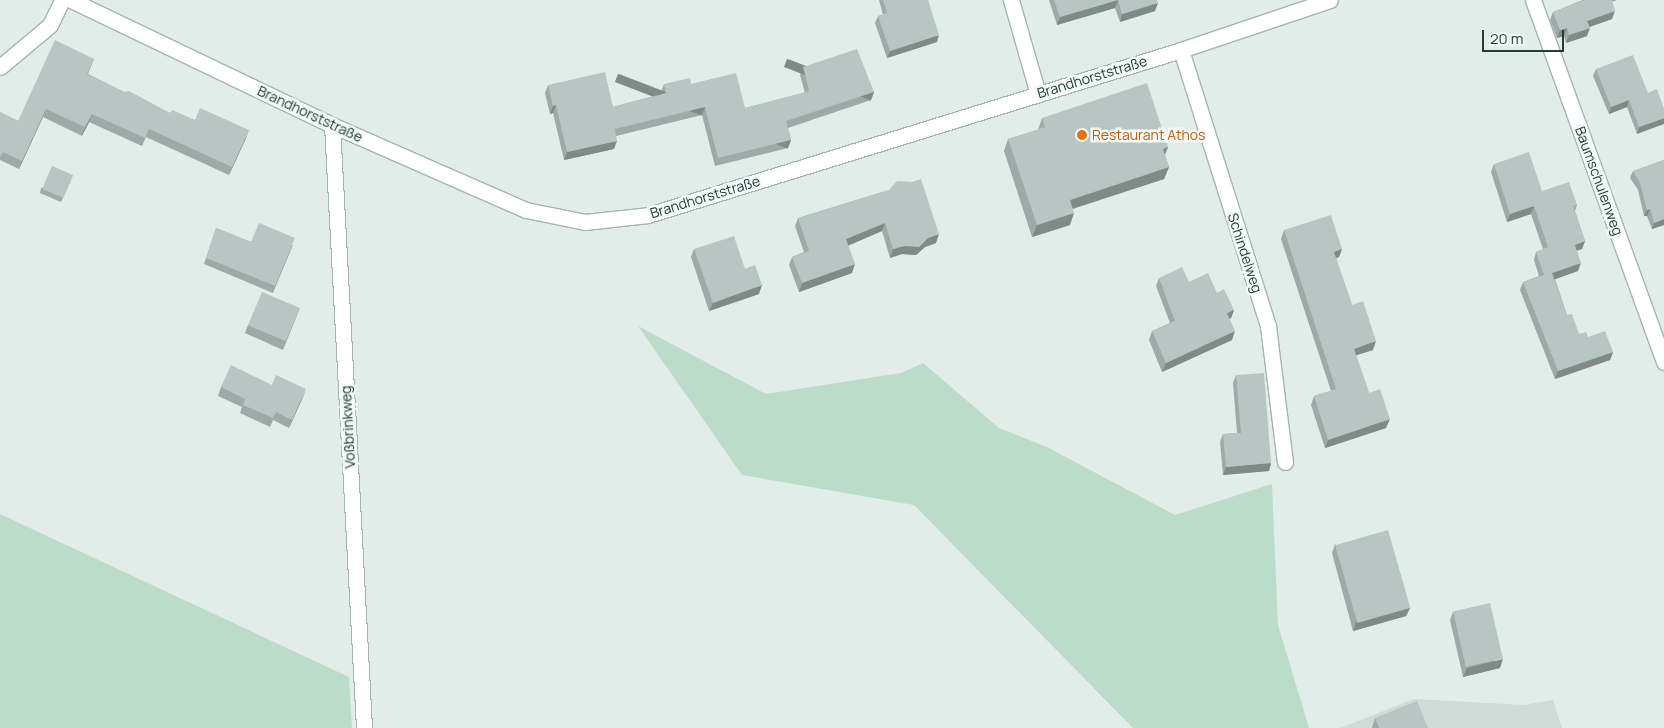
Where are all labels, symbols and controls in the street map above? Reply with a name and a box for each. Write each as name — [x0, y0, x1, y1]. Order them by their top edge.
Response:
scale bar — [1484, 20, 1566, 52]
text: 20 m — [1490, 28, 1523, 49]
street label: Brandhorststraße — [1035, 52, 1149, 102]
street label: Brandhorststraße — [255, 82, 365, 146]
street label: Baumschulenweg — [1571, 124, 1627, 238]
place label: Restaurant Athos — [1092, 127, 1205, 143]
marker: Restaurant Athos — [1076, 129, 1088, 141]
street label: Brandhorststraße — [648, 172, 762, 222]
street label: Schindelweg — [1224, 211, 1266, 295]
street label: Voßbrinkweg — [337, 385, 359, 469]

